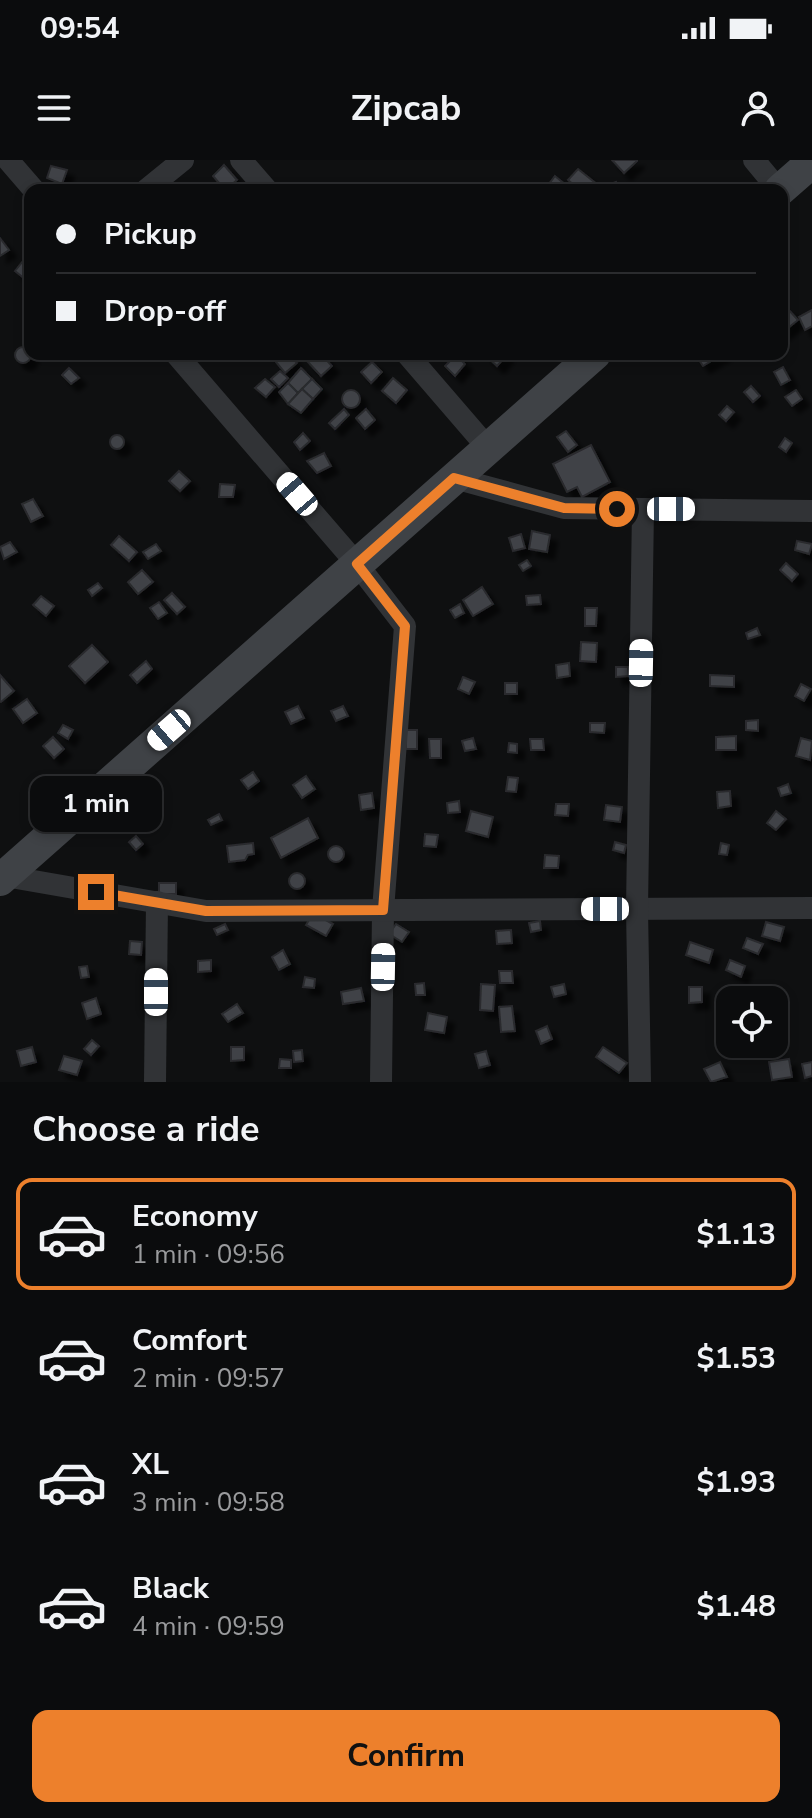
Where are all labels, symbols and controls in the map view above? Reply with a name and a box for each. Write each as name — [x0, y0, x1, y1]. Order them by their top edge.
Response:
text: 09:54 — [40, 8, 119, 49]
text: Zipcab — [351, 84, 461, 133]
icon: menu — [32, 86, 76, 130]
icon: person — [736, 86, 780, 130]
text: Pickup — [104, 214, 197, 255]
text: Drop-off — [104, 291, 226, 332]
car — [272, 468, 322, 520]
route start — [599, 491, 635, 527]
car — [647, 497, 695, 521]
car — [629, 639, 653, 687]
car — [143, 705, 195, 755]
callout: 1 min — [30, 776, 162, 832]
text: 1 min — [62, 786, 130, 821]
route end — [78, 874, 114, 910]
car — [581, 897, 629, 921]
car — [371, 943, 395, 991]
car — [144, 968, 168, 1016]
map controls — [716, 986, 788, 1058]
button: locate — [716, 986, 788, 1058]
text: Choose a ride — [32, 1105, 260, 1154]
text: Economy — [132, 1196, 258, 1237]
icon: car — [36, 1198, 108, 1270]
text: $1.13 — [697, 1214, 776, 1255]
text: 1 min · 09:56 — [132, 1237, 285, 1272]
text: Comfort — [132, 1320, 247, 1361]
icon: car — [36, 1322, 108, 1394]
text: $1.53 — [697, 1338, 776, 1379]
text: 2 min · 09:57 — [132, 1361, 285, 1396]
text: XL — [132, 1444, 169, 1485]
icon: car — [36, 1446, 108, 1518]
text: $1.93 — [697, 1462, 776, 1503]
text: 3 min · 09:58 — [132, 1485, 285, 1520]
text: Black — [132, 1568, 209, 1609]
icon: car — [36, 1570, 108, 1642]
text: $1.48 — [697, 1586, 776, 1627]
text: 4 min · 09:59 — [132, 1609, 285, 1644]
button: Confirm — [32, 1710, 780, 1802]

